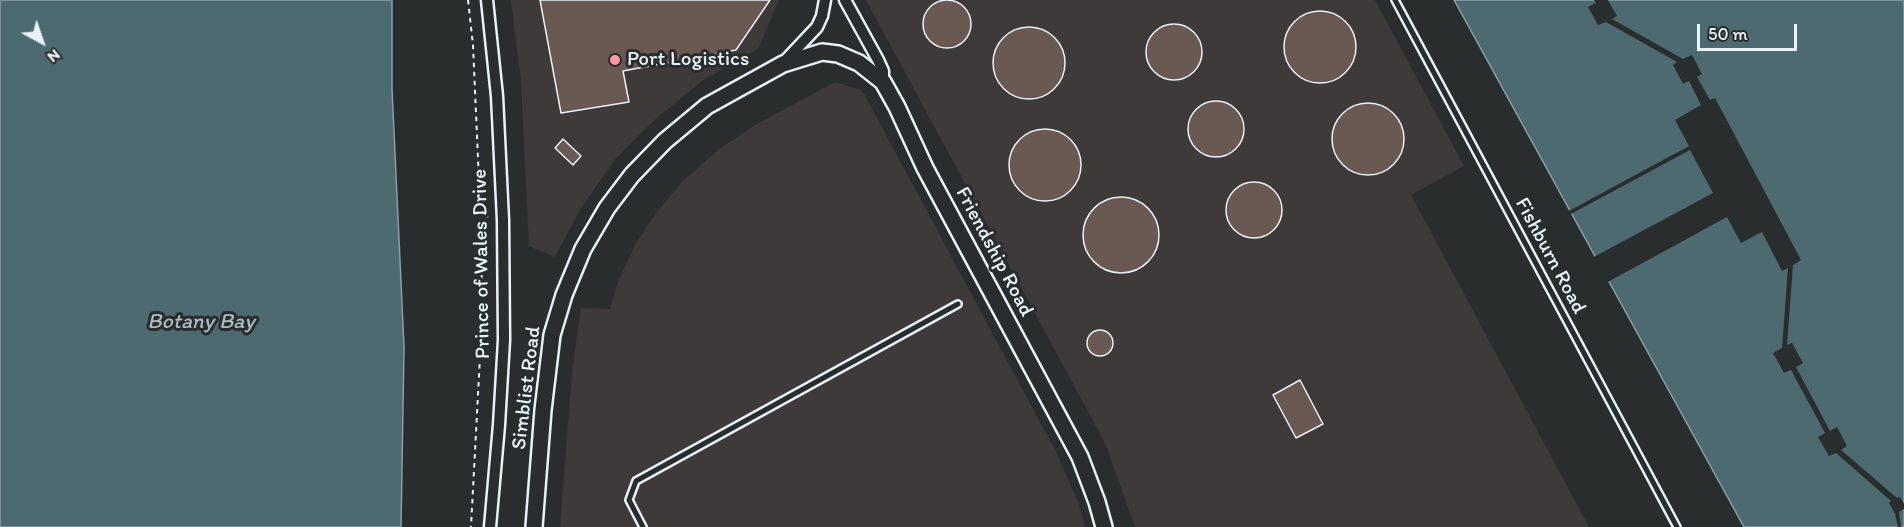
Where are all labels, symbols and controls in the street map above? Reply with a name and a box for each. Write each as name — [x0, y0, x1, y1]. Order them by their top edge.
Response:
north arrow — [12, 12, 72, 72]
scale bar — [1700, 12, 1800, 50]
text: 50 m — [1708, 23, 1748, 45]
text: N — [44, 45, 64, 67]
place label: Port Logistics — [627, 47, 749, 73]
marker: Port Logistics — [608, 53, 622, 67]
street label: Prince of Wales Drive — [468, 169, 496, 359]
street label: Friendship Road — [949, 183, 1039, 321]
street label: Fishburn Road — [1509, 194, 1591, 318]
water label: Botany Bay — [147, 309, 255, 335]
street label: Simblist Road — [507, 325, 547, 451]

